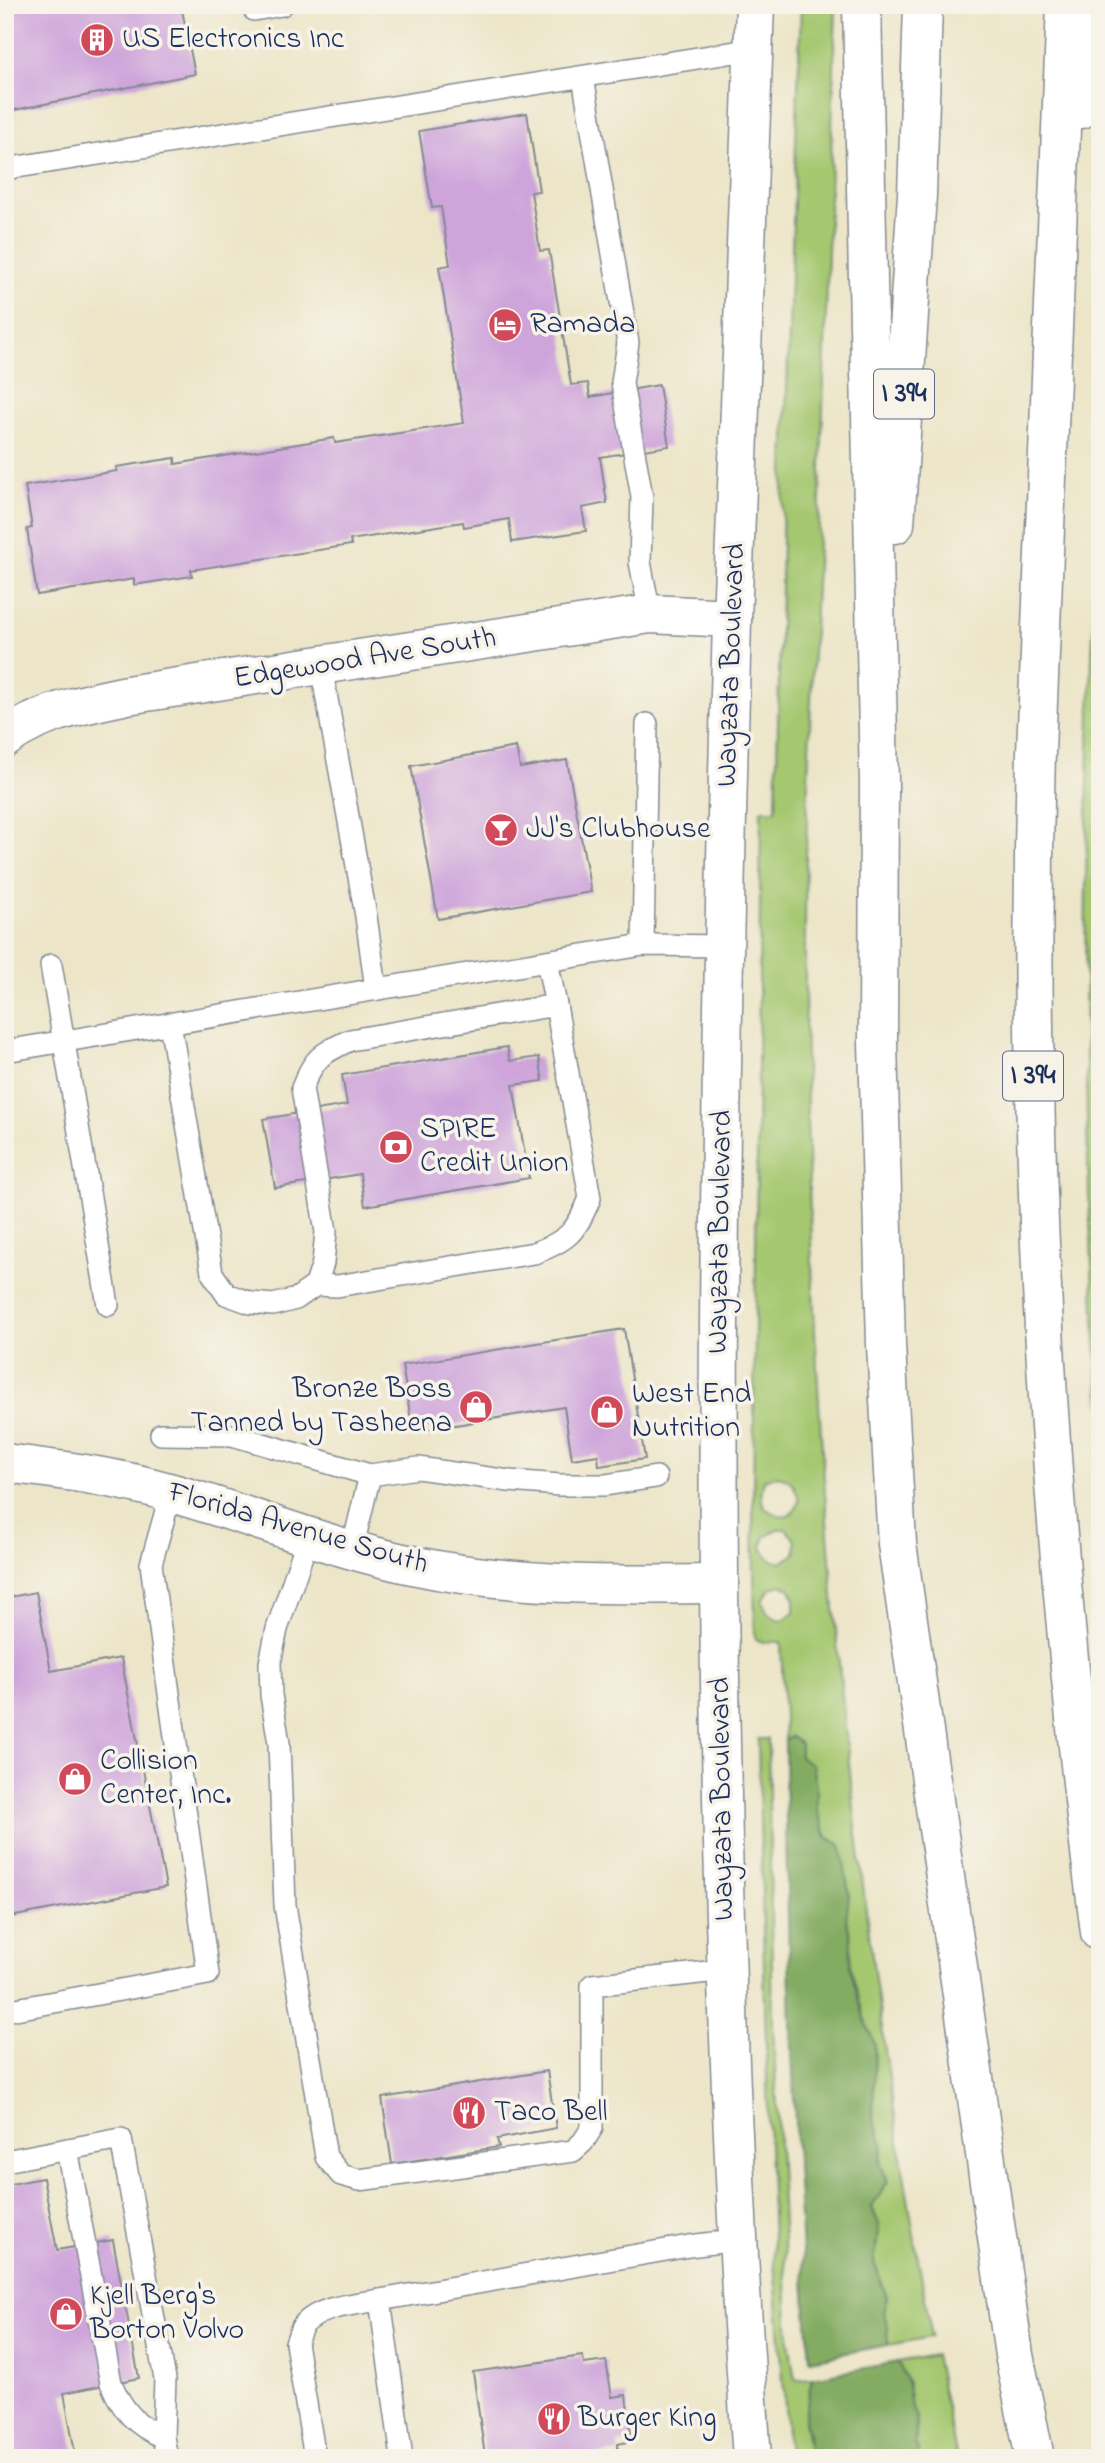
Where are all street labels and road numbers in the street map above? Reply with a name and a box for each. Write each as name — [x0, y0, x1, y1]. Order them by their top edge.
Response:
road number: I 394 — [874, 370, 934, 418]
street label: Wayzata Boulevard — [706, 542, 758, 788]
street label: Edgewood Ave South — [231, 617, 499, 701]
road number: I 394 — [1003, 1052, 1063, 1100]
street label: Wayzata Boulevard — [697, 1110, 745, 1354]
street label: Florida Avenue South — [162, 1471, 433, 1587]
street label: Wayzata Boulevard — [699, 1677, 747, 1921]

